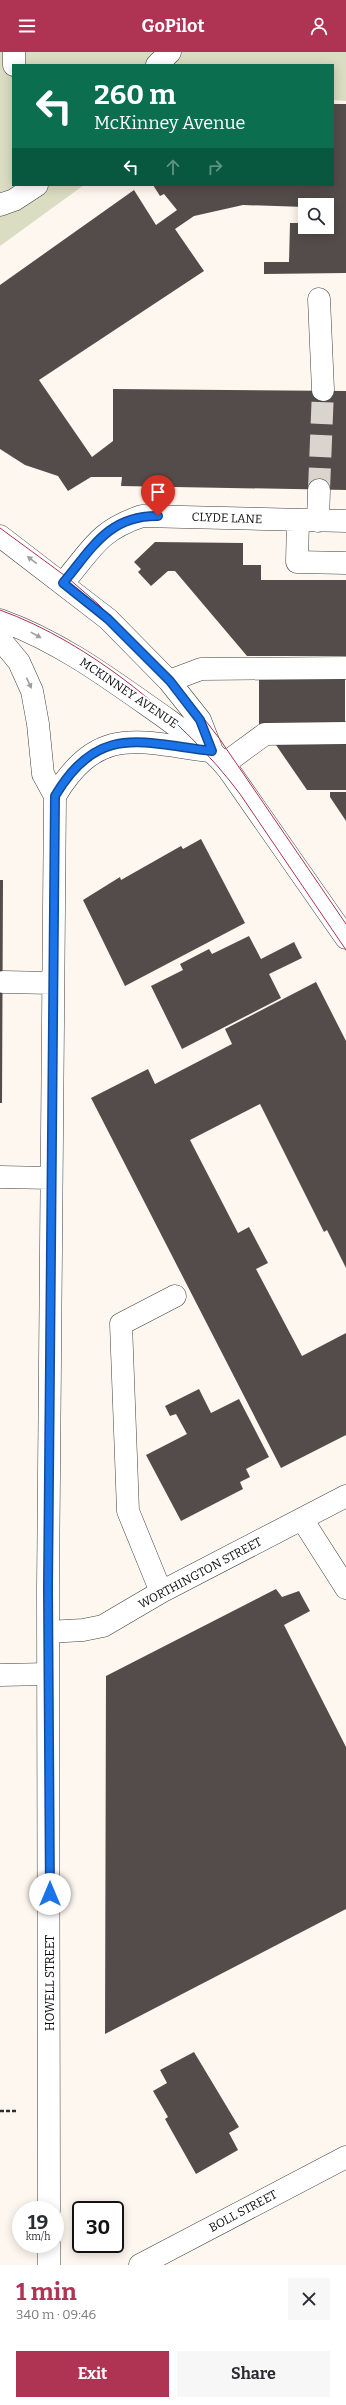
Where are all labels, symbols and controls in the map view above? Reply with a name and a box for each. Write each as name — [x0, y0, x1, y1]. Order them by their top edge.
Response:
icon: menu — [16, 15, 38, 37]
text: GoPilot — [141, 15, 205, 37]
icon: person — [308, 15, 330, 37]
text: 260 m — [94, 78, 176, 111]
icon: left — [28, 80, 80, 132]
text: McKinney Avenue — [94, 112, 245, 134]
icon: left — [120, 156, 142, 178]
icon: ahead — [162, 156, 184, 178]
icon: right — [204, 156, 226, 178]
map controls — [298, 198, 334, 234]
button: search — [298, 198, 334, 234]
pin — [141, 475, 175, 516]
icon: arrive — [147, 481, 169, 503]
street label: CLYDE LANE — [191, 510, 263, 526]
one-way arrow — [26, 555, 37, 564]
one-way arrow — [30, 631, 42, 638]
street label: MCKINNEY AVENUE — [77, 655, 181, 731]
one-way arrow — [26, 678, 32, 689]
street label: WORTHINGTON STREET — [136, 1535, 264, 1611]
position arrow — [29, 1873, 71, 1915]
street label: HOWELL STREET — [43, 1935, 57, 2031]
street label: BOLL STREET — [207, 2187, 279, 2235]
speed limit sign: 30 — [72, 2201, 124, 2253]
text: 19 — [28, 2210, 48, 2234]
text: km/h — [26, 2231, 50, 2243]
text: 1 min — [16, 2278, 77, 2306]
button: close — [288, 2278, 330, 2320]
text: 340 m · 09:46 — [16, 2307, 96, 2322]
button: Exit — [16, 2351, 169, 2397]
button: Share — [177, 2351, 330, 2397]

